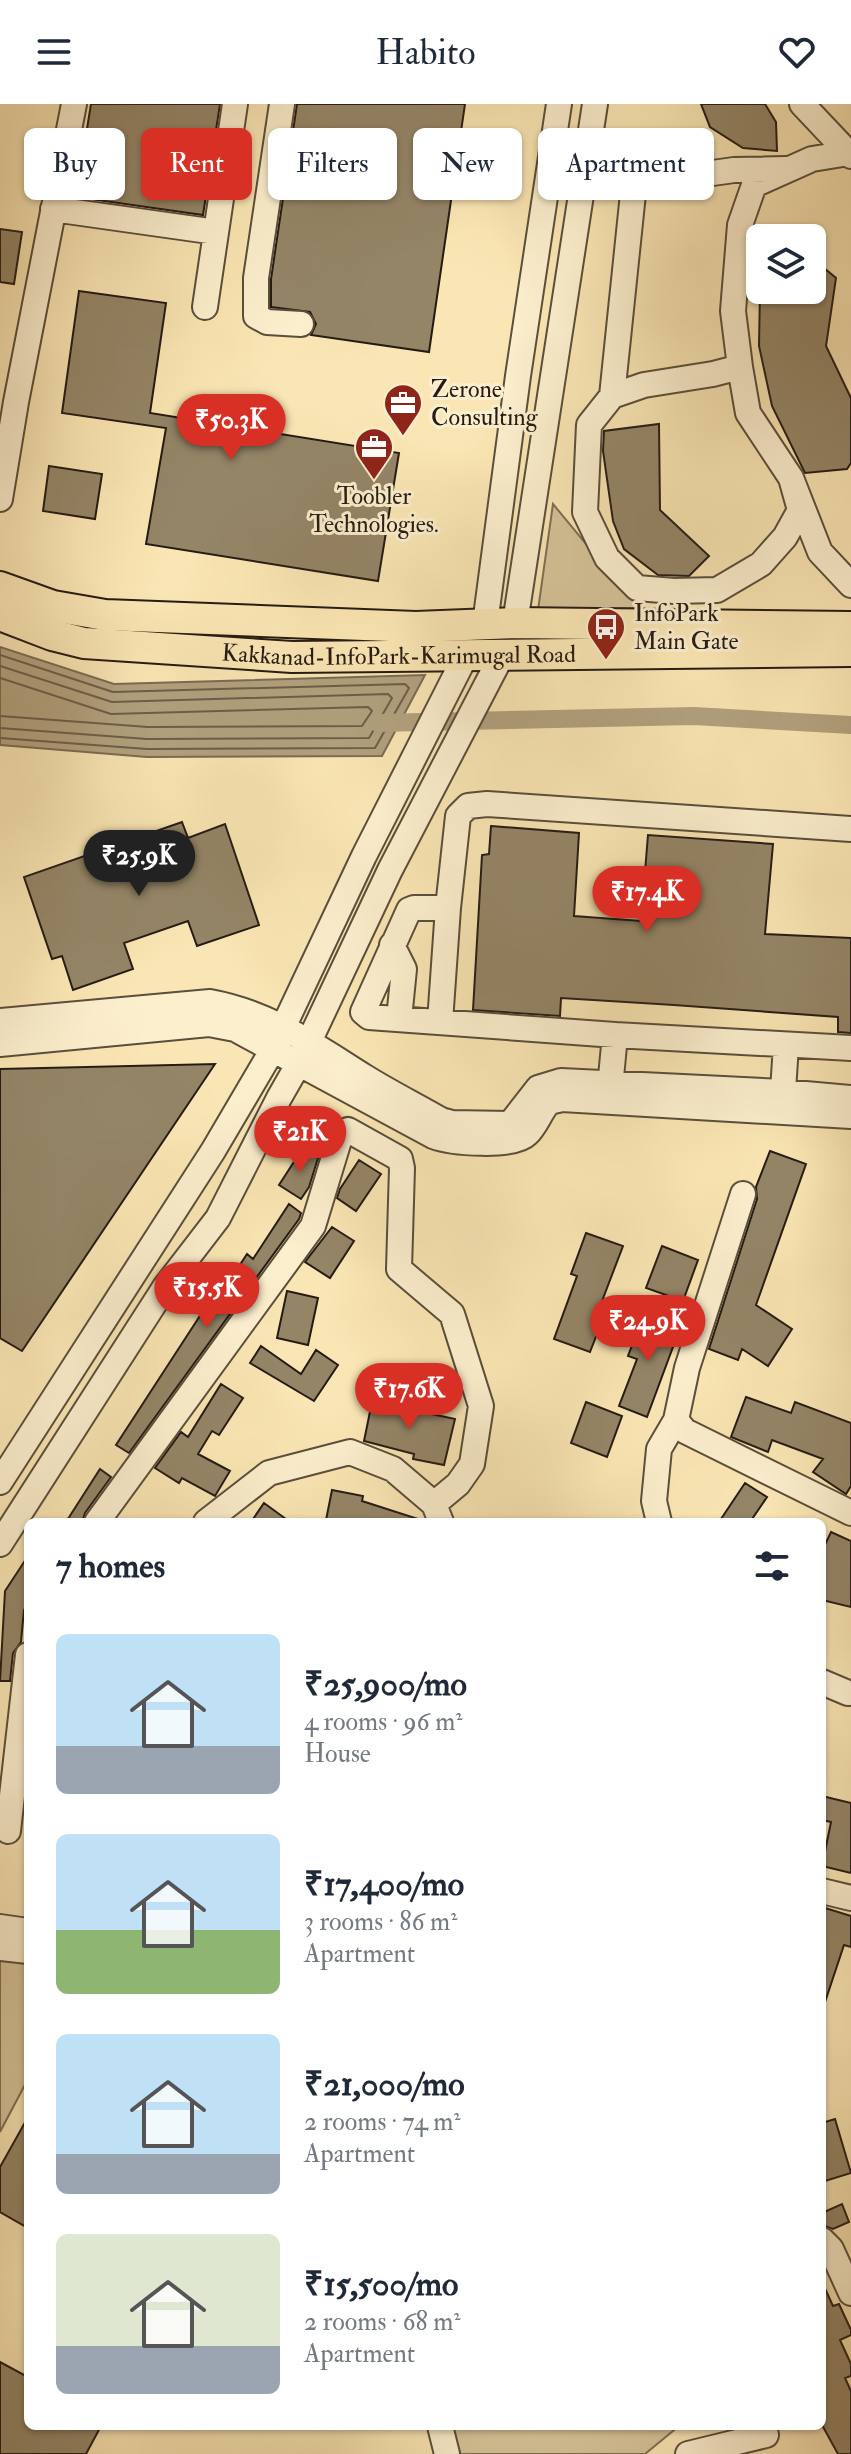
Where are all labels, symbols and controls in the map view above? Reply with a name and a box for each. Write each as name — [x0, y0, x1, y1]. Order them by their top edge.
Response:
icon: menu — [32, 30, 76, 74]
text: Habito — [375, 30, 476, 75]
icon: heart — [775, 30, 819, 74]
chip: Buy — [24, 128, 125, 200]
chip: Rent — [141, 128, 252, 200]
chip: Filters — [268, 128, 397, 200]
chip: New — [413, 128, 522, 200]
chip: Apartment — [538, 128, 714, 200]
map controls — [746, 224, 826, 304]
button: layers — [746, 224, 826, 304]
place label: Zerone Consulting — [431, 374, 539, 433]
office icon: Zerone Consulting — [382, 382, 424, 437]
pin: ₹50.3K — [166, 394, 296, 462]
text: ₹50.3K — [195, 404, 267, 436]
office icon: Toobler Technologies. — [353, 426, 395, 481]
place label: Toobler Technologies. — [309, 481, 439, 540]
place label: InfoPark Main Gate — [634, 598, 739, 657]
bus stop icon: InfoPark Main Gate — [585, 606, 627, 661]
street label: Kakkanad-InfoPark-Karimugal Road — [221, 637, 576, 673]
pin: ₹25.9K — [74, 830, 204, 898]
text: ₹25.9K — [101, 840, 177, 872]
pin: ₹17.4K — [582, 866, 712, 934]
text: ₹17.4K — [610, 876, 684, 908]
pin: ₹21K — [253, 1106, 347, 1174]
text: ₹21K — [272, 1116, 328, 1148]
pin: ₹15.5K — [142, 1262, 272, 1330]
text: ₹15.5K — [172, 1272, 242, 1304]
pin: ₹24.9K — [583, 1295, 713, 1363]
text: ₹24.9K — [608, 1305, 688, 1337]
pin: ₹17.6K — [344, 1363, 474, 1431]
text: ₹17.6K — [373, 1373, 445, 1405]
icon: filters — [750, 1544, 794, 1588]
text: 7 homes — [56, 1545, 165, 1588]
text: ₹25,900/mo — [304, 1663, 467, 1706]
icon: home — [120, 1666, 216, 1762]
text: 4 rooms · 96 m² — [304, 1706, 463, 1738]
text: House — [304, 1738, 371, 1770]
text: ₹17,400/mo — [304, 1863, 464, 1906]
icon: home — [120, 1866, 216, 1962]
text: 3 rooms · 86 m² — [304, 1906, 458, 1938]
text: Apartment — [304, 1938, 415, 1970]
text: ₹21,000/mo — [304, 2063, 465, 2106]
icon: home — [120, 2066, 216, 2162]
text: 2 rooms · 74 m² — [304, 2106, 461, 2138]
text: Apartment — [304, 2138, 415, 2170]
text: ₹15,500/mo — [304, 2263, 458, 2306]
icon: home — [120, 2266, 216, 2362]
text: 2 rooms · 68 m² — [304, 2306, 461, 2338]
text: Apartment — [304, 2338, 415, 2370]

